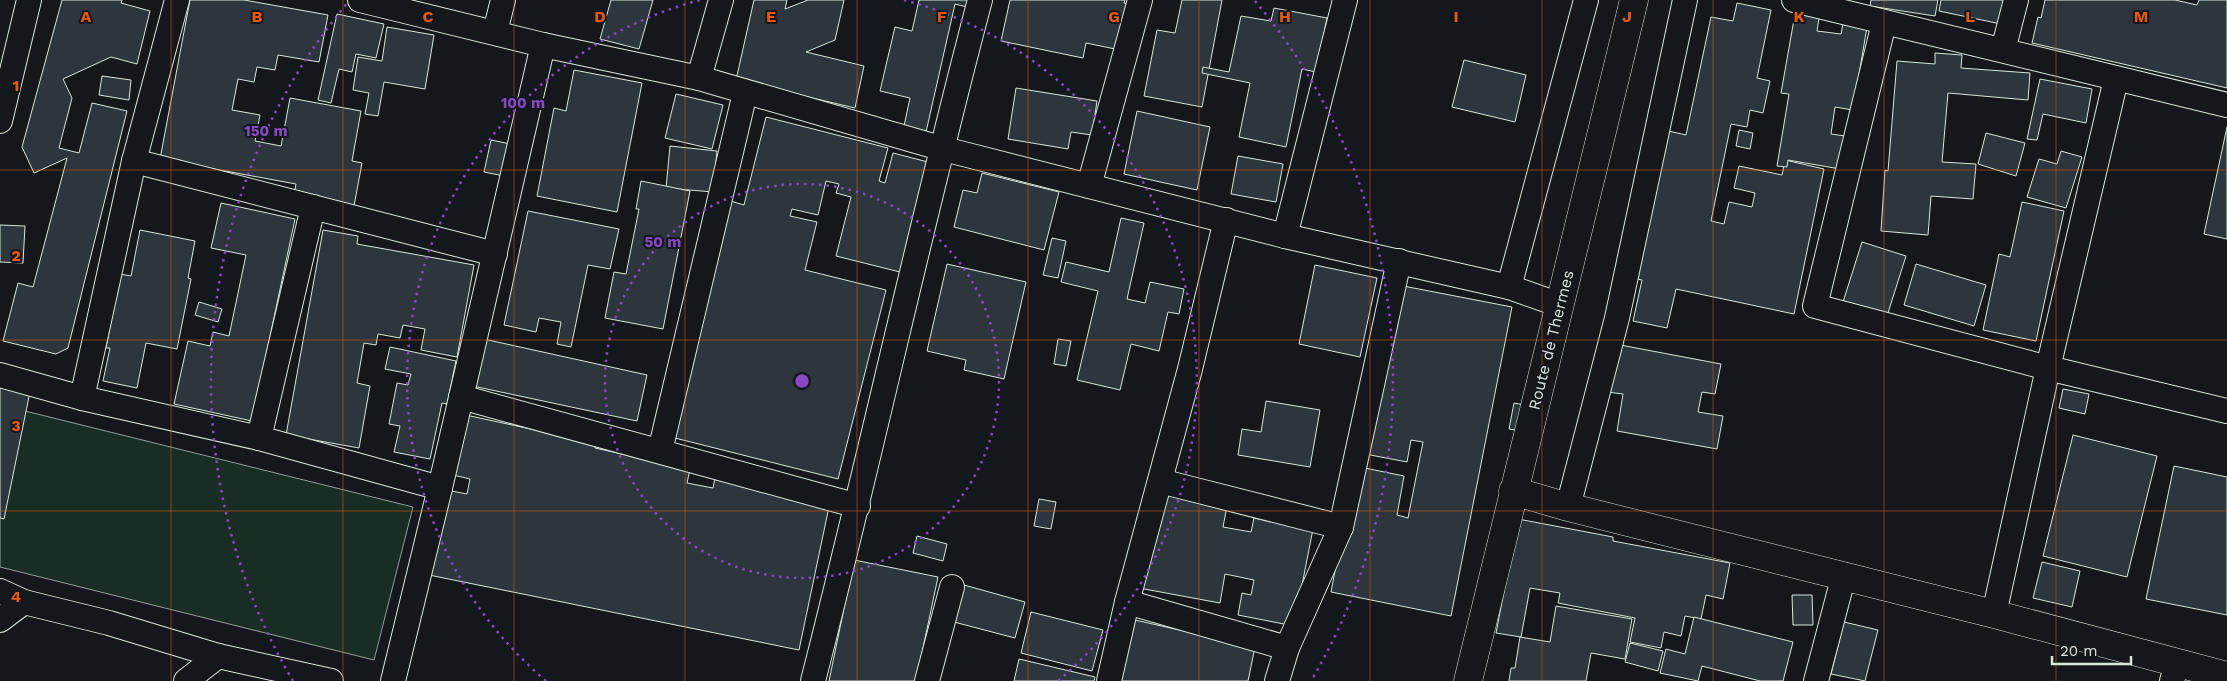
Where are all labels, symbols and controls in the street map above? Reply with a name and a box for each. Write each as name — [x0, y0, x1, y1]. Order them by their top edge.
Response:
text: A — [81, 7, 92, 26]
text: B — [252, 7, 263, 26]
text: C — [423, 7, 434, 26]
text: D — [594, 7, 606, 26]
text: E — [766, 7, 776, 26]
text: F — [937, 7, 947, 26]
text: G — [1108, 7, 1120, 26]
text: H — [1279, 7, 1291, 26]
text: I — [1453, 7, 1459, 26]
text: J — [1622, 7, 1632, 26]
text: K — [1793, 7, 1805, 26]
text: L — [1965, 7, 1975, 26]
text: M — [2134, 7, 2148, 26]
text: 1 — [13, 76, 19, 95]
text: 100 m — [501, 94, 545, 112]
text: 150 m — [244, 122, 288, 140]
text: 50 m — [645, 233, 681, 251]
text: 2 — [11, 246, 21, 265]
street label: Route de Thermes — [1524, 268, 1578, 412]
centre of rings — [793, 372, 811, 390]
text: 3 — [11, 416, 21, 435]
text: 4 — [11, 587, 21, 606]
scale bar — [2052, 634, 2131, 666]
text: 20 m — [2060, 642, 2098, 660]

